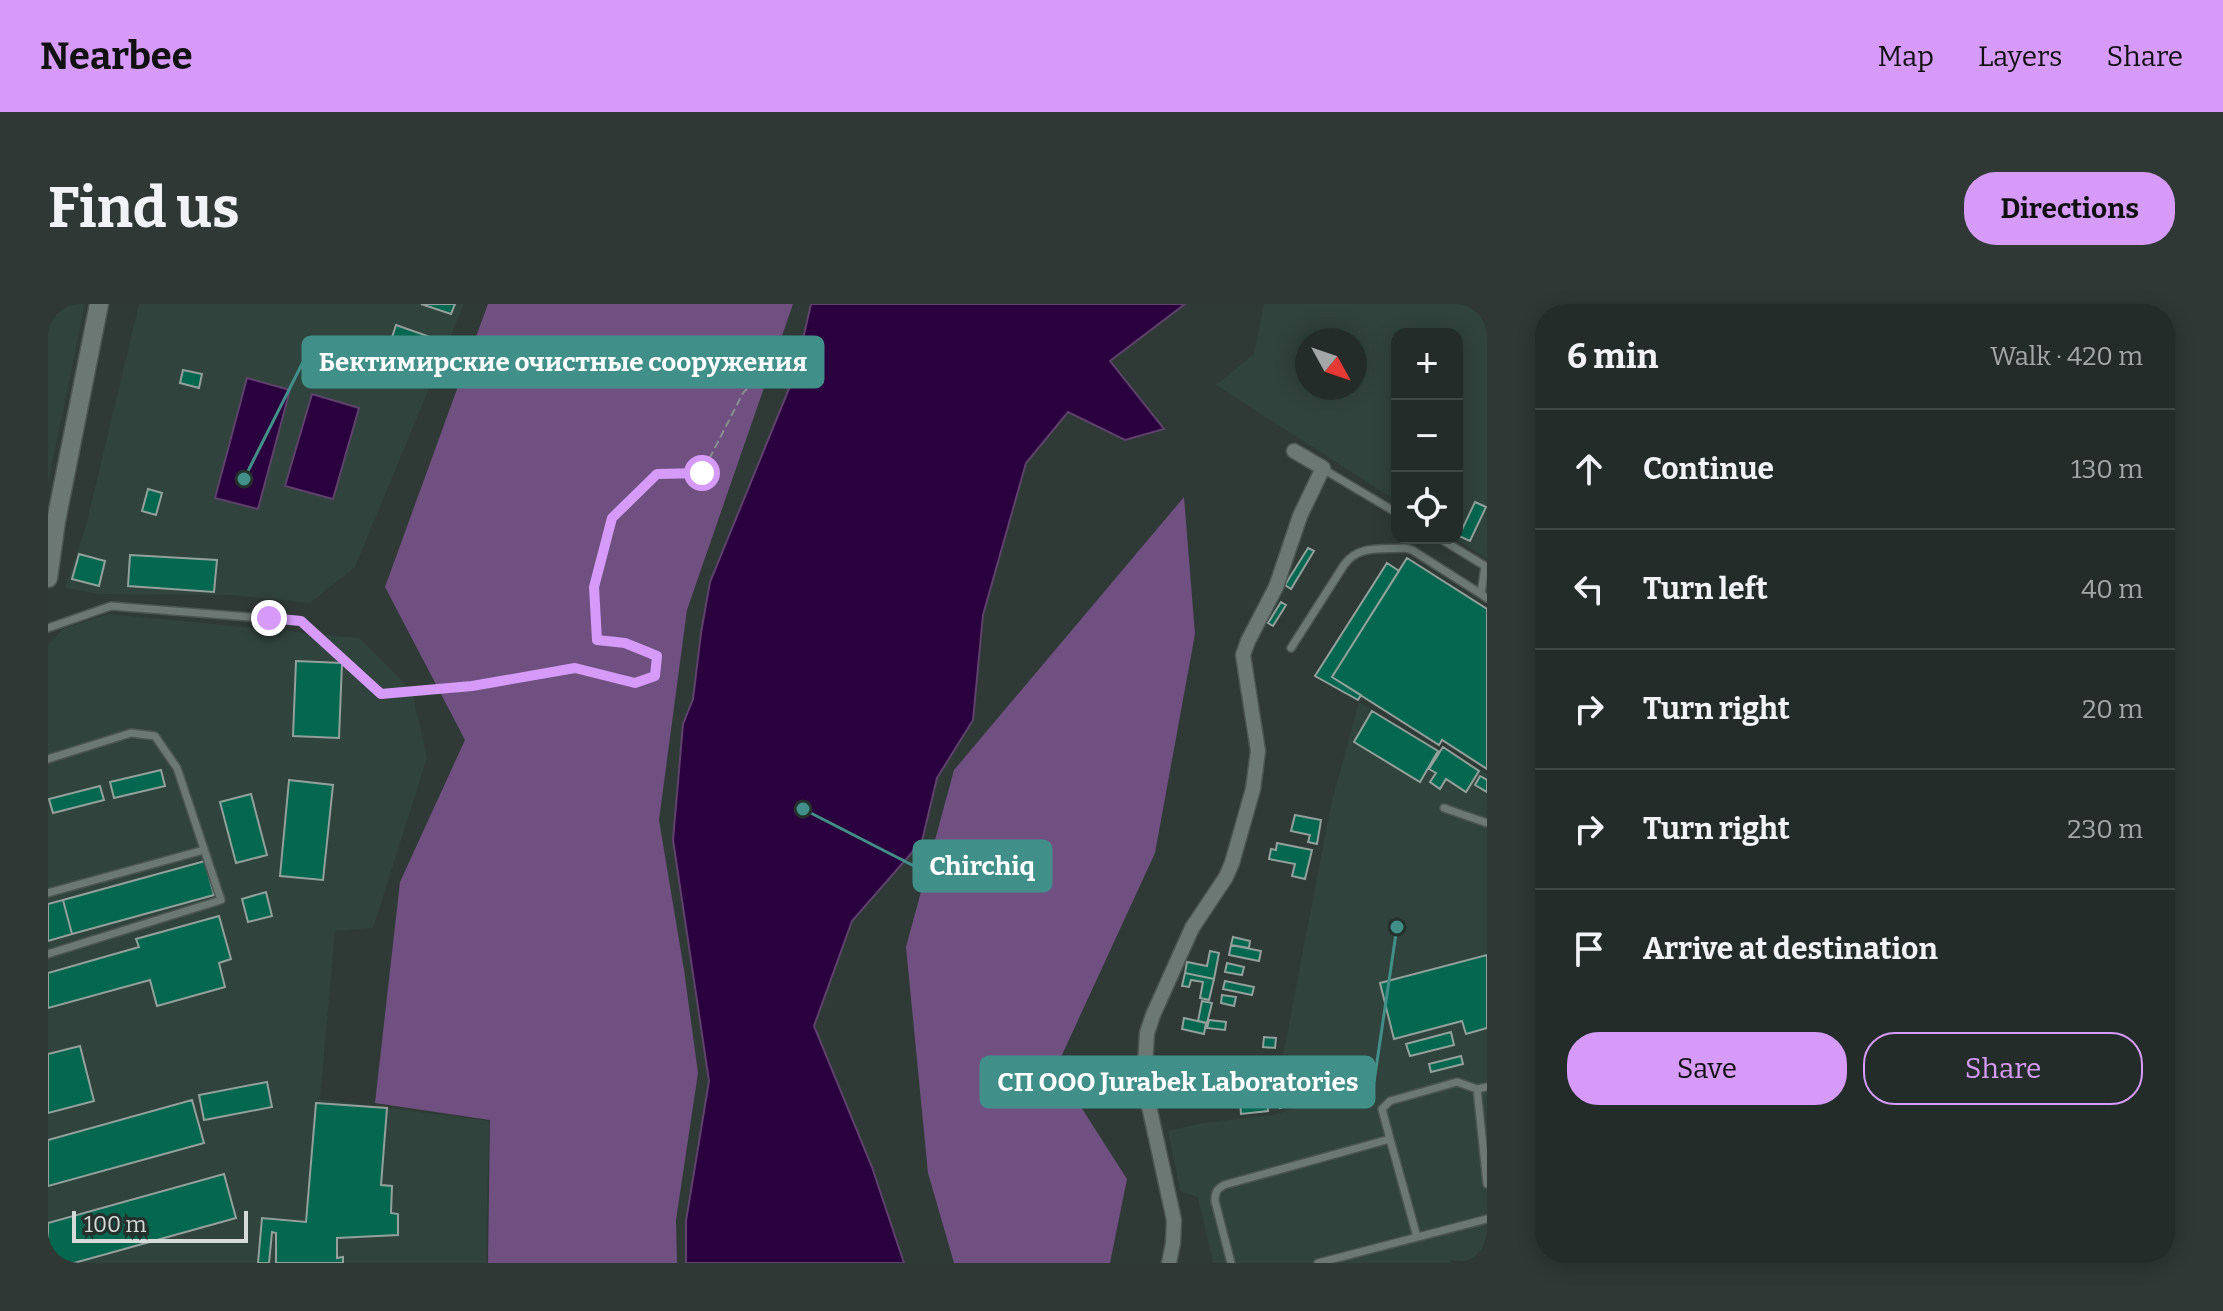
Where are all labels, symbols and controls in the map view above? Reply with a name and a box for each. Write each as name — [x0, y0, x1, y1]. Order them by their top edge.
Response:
text: Nearbee — [40, 33, 193, 79]
text: Map — [1877, 40, 1934, 73]
text: Layers — [1978, 40, 2062, 73]
text: Share — [2106, 40, 2183, 73]
button: Directions — [1964, 172, 2175, 245]
text: Find us — [48, 175, 240, 242]
north arrow — [1295, 328, 1367, 400]
map controls — [1391, 328, 1463, 544]
button: + — [1391, 328, 1463, 400]
text: 6 min — [1567, 336, 1658, 377]
callout: Бектимирские очистные сооружения — [303, 337, 823, 387]
text: Walk · 420 m — [1990, 341, 2143, 372]
text: Бектимирские очистные сооружения — [319, 347, 807, 378]
button: − — [1391, 400, 1463, 472]
icon: ahead — [1567, 447, 1611, 491]
text: Continue — [1643, 451, 1774, 487]
text: 130 m — [2071, 454, 2143, 485]
route start — [684, 455, 720, 491]
button: locate — [1391, 472, 1463, 544]
icon: left — [1567, 567, 1611, 611]
text: Turn left — [1643, 571, 1768, 607]
text: 40 m — [2081, 574, 2143, 605]
route end — [251, 600, 287, 636]
icon: right — [1567, 687, 1611, 731]
text: Turn right — [1643, 691, 1790, 727]
text: 20 m — [2082, 694, 2143, 725]
icon: right — [1567, 807, 1611, 851]
text: Turn right — [1643, 811, 1790, 847]
text: 230 m — [2067, 814, 2143, 845]
callout: Chirchiq — [914, 841, 1051, 891]
text: Chirchiq — [929, 851, 1036, 882]
icon: arrive — [1567, 927, 1611, 971]
text: Arrive at destination — [1643, 931, 1938, 967]
button: Save — [1567, 1032, 1847, 1105]
button: Share — [1863, 1032, 2143, 1105]
callout: СП ООО Jurabek Laboratories — [981, 1057, 1374, 1107]
text: СП ООО Jurabek Laboratories — [997, 1067, 1359, 1098]
scale bar — [72, 1207, 248, 1243]
text: 100 m — [84, 1211, 147, 1238]

